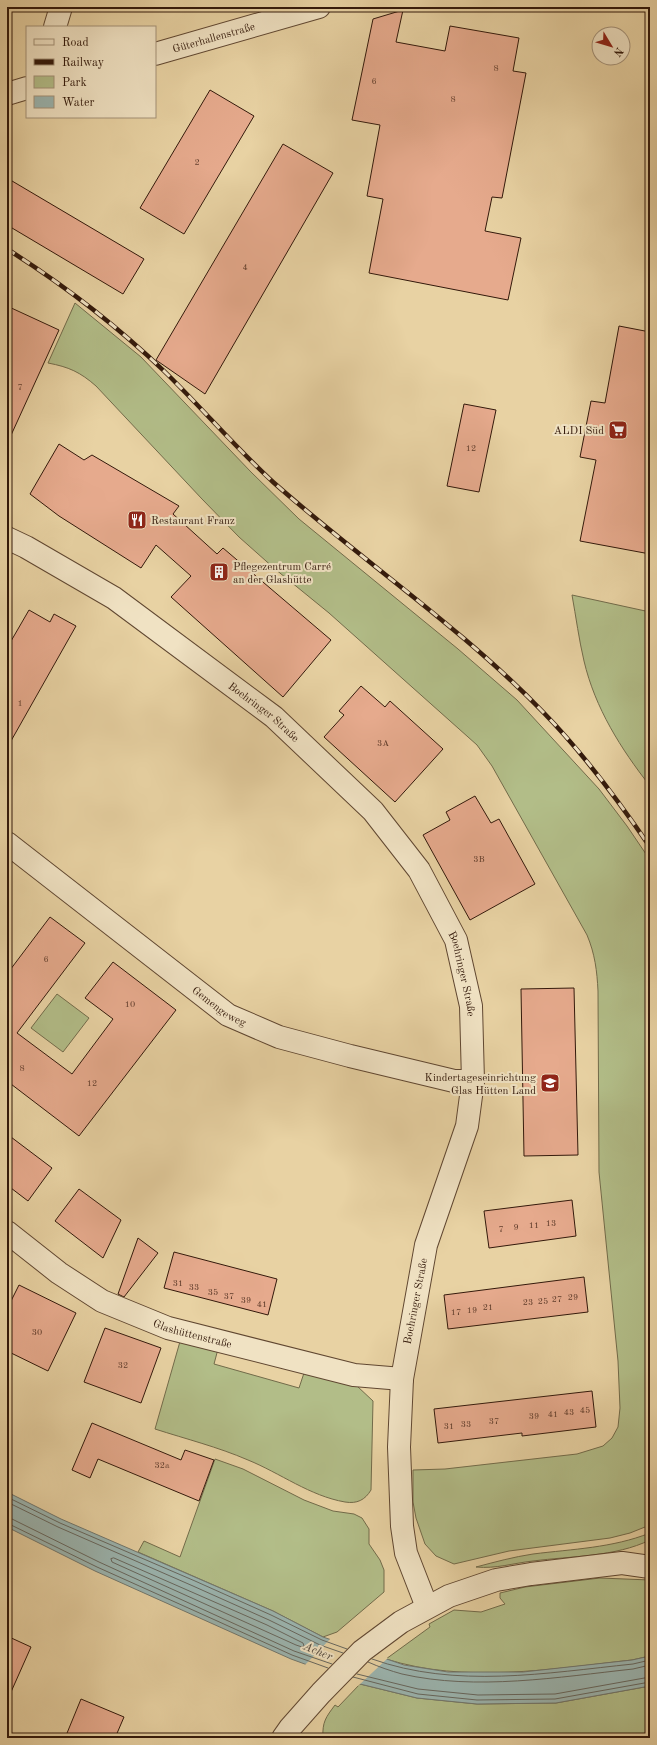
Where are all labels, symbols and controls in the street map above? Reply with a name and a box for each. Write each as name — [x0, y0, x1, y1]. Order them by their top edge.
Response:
street label: Güterhallenstraße — [172, 22, 256, 56]
legend — [26, 26, 156, 118]
north arrow — [591, 26, 631, 66]
text: Road — [62, 37, 89, 49]
text: N — [610, 45, 625, 58]
text: Railway — [62, 57, 105, 69]
house number: 8 — [493, 64, 499, 73]
text: Park — [62, 77, 87, 89]
house number: 6 — [371, 77, 377, 86]
house number: 8 — [450, 95, 456, 104]
text: Water — [62, 97, 95, 109]
house number: 2 — [194, 158, 200, 167]
house number: 4 — [242, 263, 248, 272]
house number: 7 — [17, 383, 23, 392]
supermarket icon: ALDI Süd — [607, 419, 629, 441]
place label: ALDI Süd — [554, 426, 604, 437]
house number: 12 — [466, 444, 476, 453]
restaurant icon: Restaurant Franz — [126, 509, 148, 531]
place label: Restaurant Franz — [151, 516, 235, 527]
building icon: Pflegezentrum Carré an der Glashütte — [208, 561, 230, 583]
place label: Pflegezentrum Carré an der Glashütte — [233, 562, 331, 586]
street label: Boehringer Straße — [226, 681, 300, 745]
house number: 1 — [17, 699, 23, 708]
house number: 3A — [377, 739, 389, 748]
house number: 3B — [473, 855, 485, 864]
street label: Boehringer Straße — [445, 930, 475, 1017]
house number: 6 — [43, 955, 49, 964]
street label: Gemengeweg — [189, 985, 247, 1029]
house number: 10 — [125, 1000, 135, 1009]
house number: 8 — [19, 1064, 25, 1073]
school or university icon: Kindertageseinrichtung Glas Hütten Land — [539, 1072, 561, 1094]
place label: Kindertageseinrichtung Glas Hütten Land — [425, 1073, 536, 1097]
house number: 12 — [87, 1079, 97, 1088]
house number: 13 — [546, 1219, 556, 1228]
house number: 11 — [529, 1221, 539, 1230]
house number: 9 — [513, 1223, 519, 1232]
house number: 7 — [498, 1225, 504, 1234]
street label: Boehringer Straße — [403, 1257, 430, 1345]
house number: 31 — [173, 1279, 183, 1288]
house number: 33 — [189, 1283, 199, 1292]
house number: 35 — [208, 1288, 218, 1297]
house number: 37 — [224, 1292, 234, 1301]
house number: 29 — [568, 1293, 578, 1302]
house number: 27 — [552, 1295, 562, 1304]
house number: 39 — [241, 1296, 251, 1305]
house number: 25 — [538, 1297, 548, 1306]
house number: 23 — [523, 1298, 533, 1307]
house number: 41 — [257, 1300, 267, 1309]
house number: 21 — [483, 1303, 493, 1312]
house number: 19 — [467, 1306, 477, 1315]
house number: 17 — [451, 1308, 461, 1317]
street label: Glashüttenstraße — [151, 1318, 233, 1351]
house number: 30 — [32, 1328, 42, 1337]
house number: 32 — [118, 1361, 128, 1370]
house number: 45 — [580, 1406, 590, 1415]
house number: 43 — [564, 1408, 574, 1417]
house number: 41 — [548, 1410, 558, 1419]
house number: 39 — [529, 1412, 539, 1421]
house number: 37 — [489, 1417, 499, 1426]
house number: 33 — [461, 1420, 471, 1429]
house number: 31 — [444, 1422, 454, 1431]
house number: 32a — [155, 1461, 170, 1470]
water label: Acher — [301, 1640, 335, 1663]

